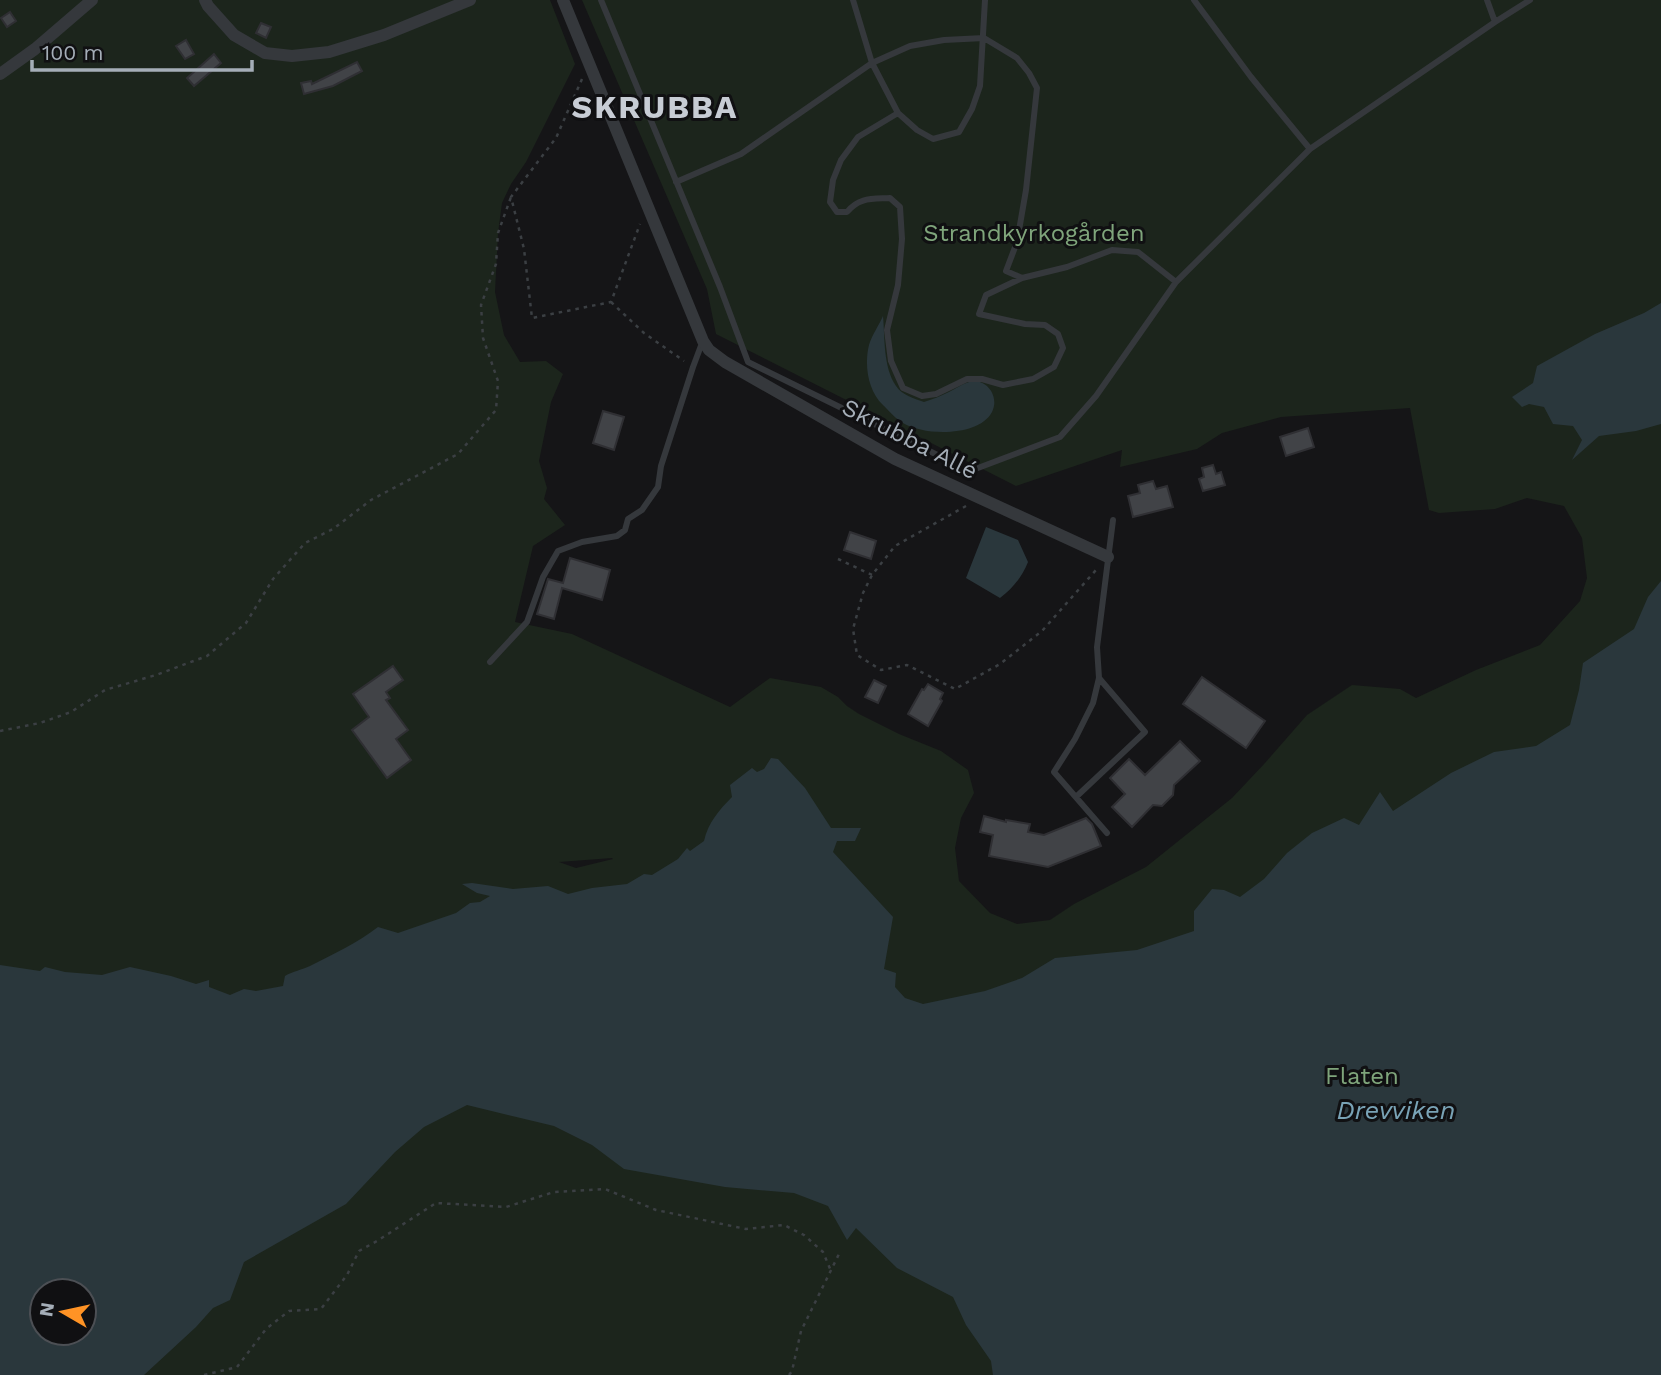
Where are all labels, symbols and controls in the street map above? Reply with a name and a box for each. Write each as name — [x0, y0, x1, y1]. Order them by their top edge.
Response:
scale bar — [32, 28, 252, 72]
text: 100 m — [42, 40, 104, 65]
district label: SKRUBBA — [572, 88, 738, 126]
park label: Strandkyrkogården — [923, 219, 1145, 247]
street label: Skrubba Allé — [838, 393, 982, 485]
park label: Flaten — [1325, 1062, 1399, 1090]
water label: Drevviken — [1337, 1095, 1455, 1125]
north arrow — [28, 1277, 98, 1347]
text: N — [34, 1301, 59, 1318]

